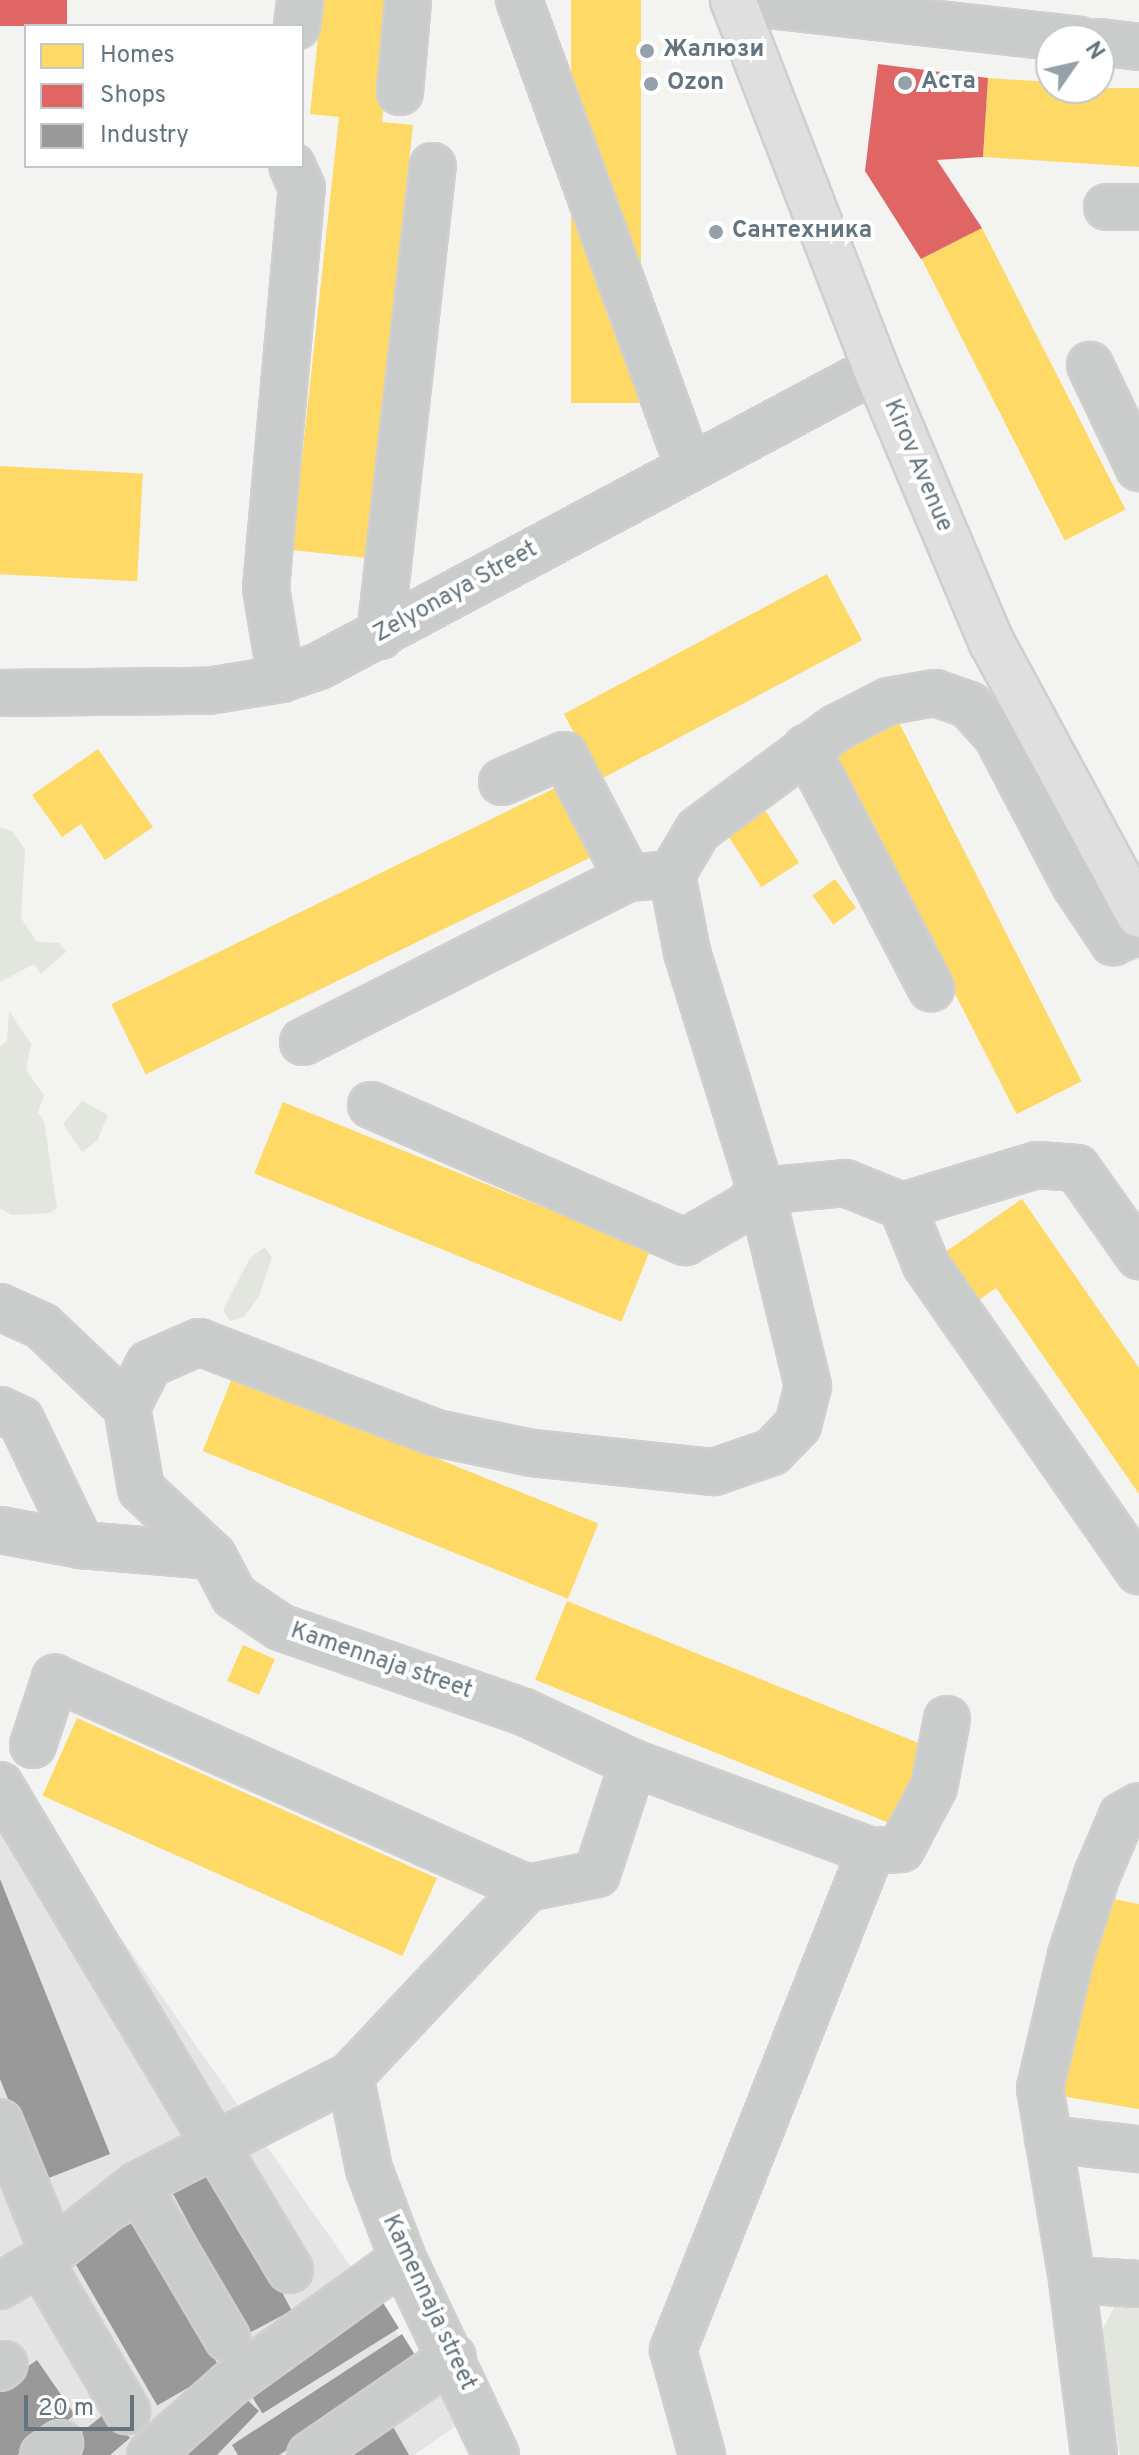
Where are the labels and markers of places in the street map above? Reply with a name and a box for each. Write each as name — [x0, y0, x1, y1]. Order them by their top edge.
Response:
place label: Жалюзи — [663, 37, 764, 65]
marker: Жалюзи — [638, 42, 656, 60]
place label: Аста — [921, 69, 976, 97]
place label: Ozon — [667, 70, 724, 98]
marker: Аста — [896, 74, 914, 92]
marker: Ozon — [642, 75, 660, 93]
place label: Сантехника — [732, 218, 872, 246]
marker: Сантехника — [707, 223, 725, 241]

